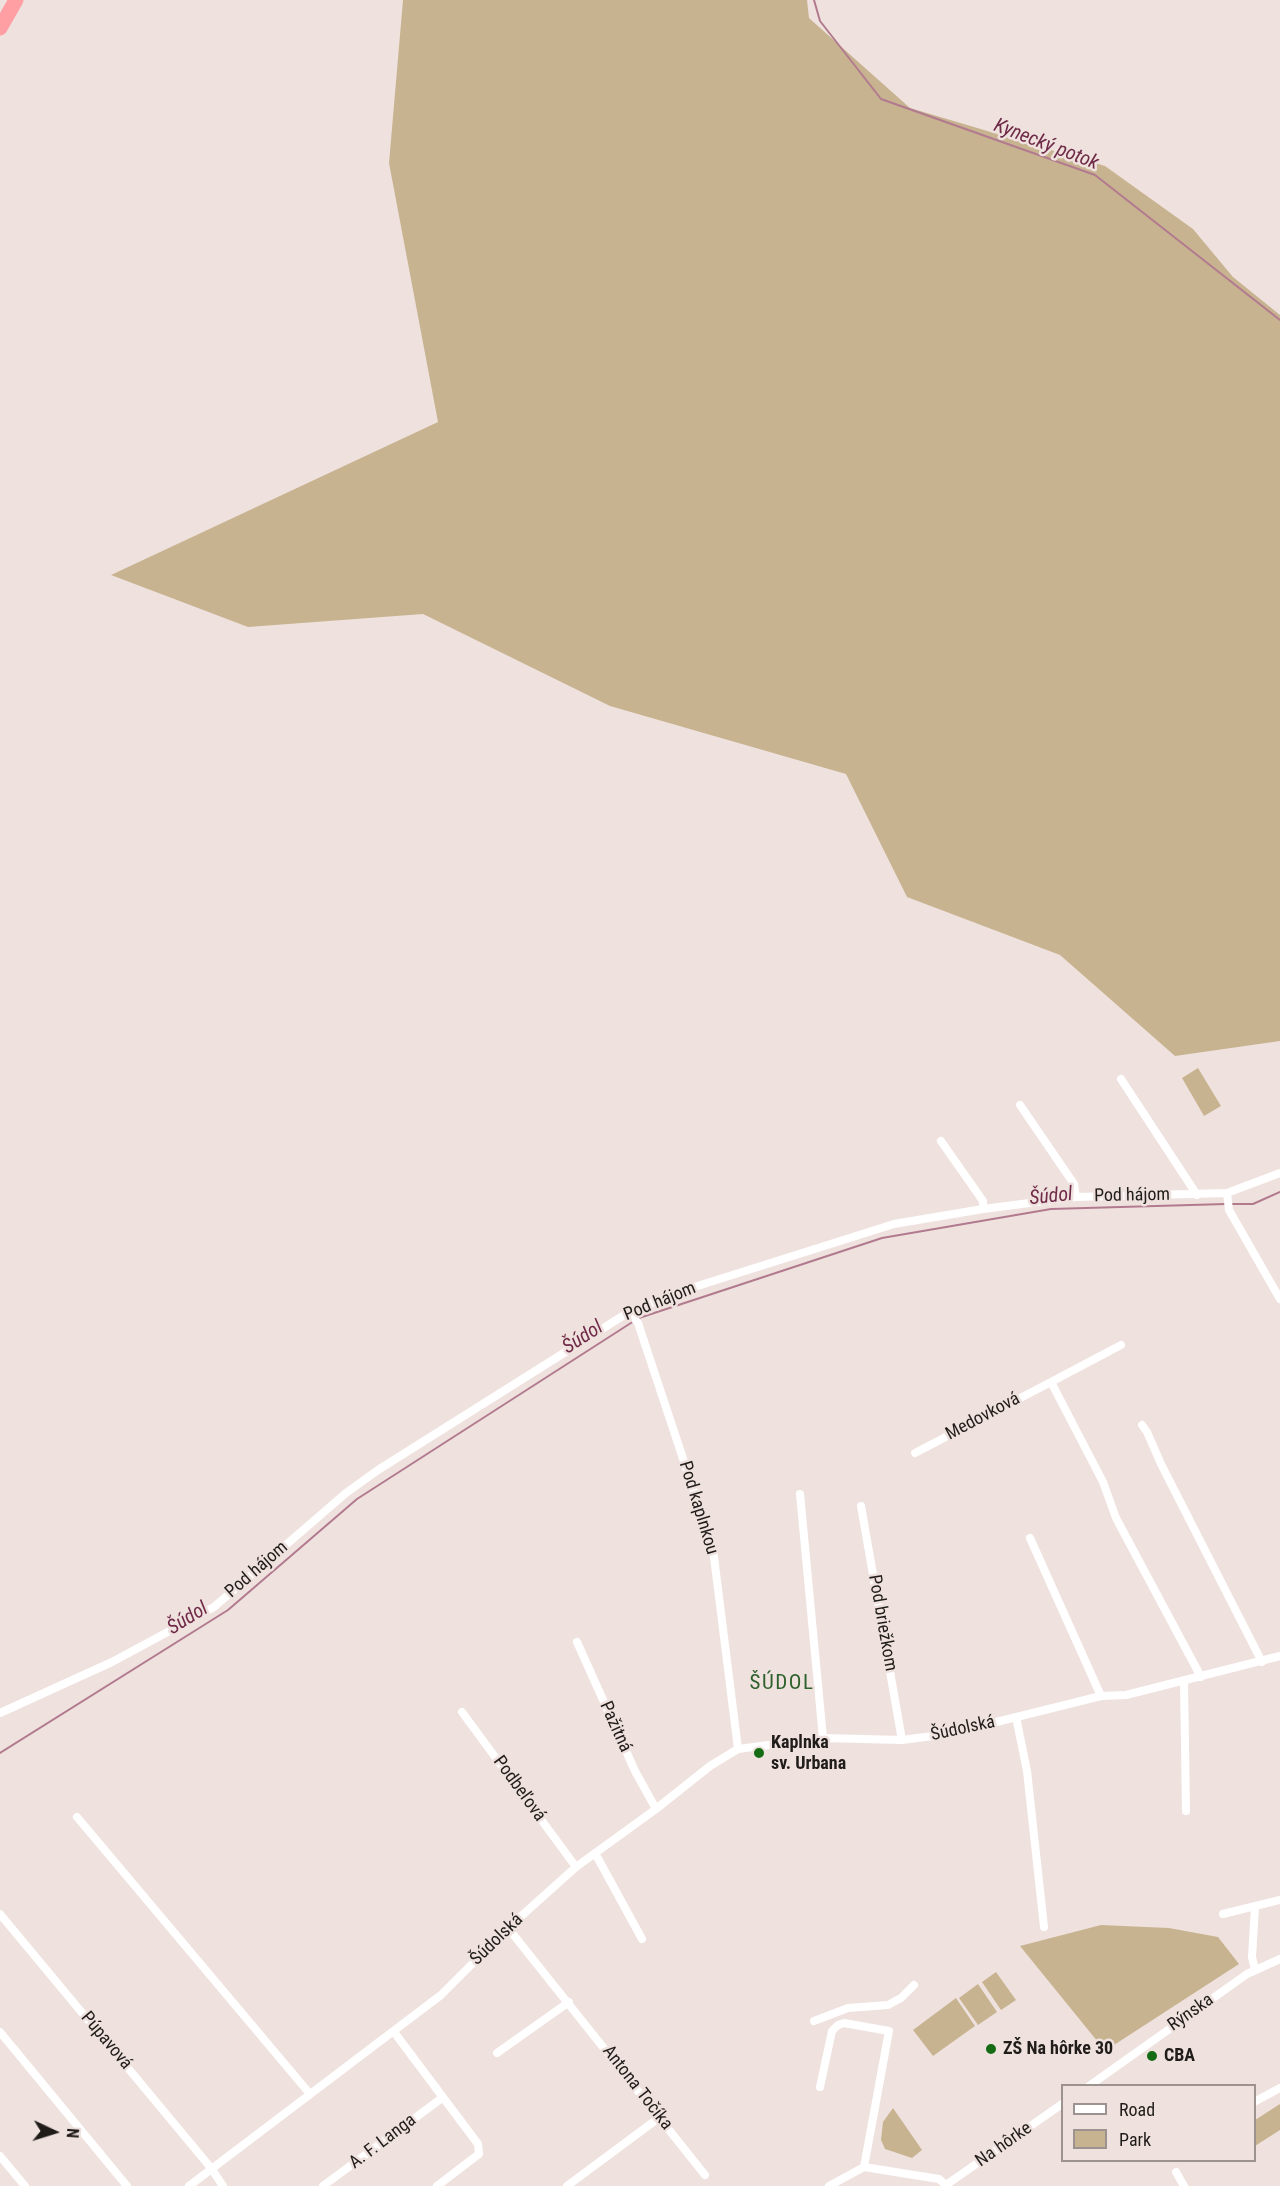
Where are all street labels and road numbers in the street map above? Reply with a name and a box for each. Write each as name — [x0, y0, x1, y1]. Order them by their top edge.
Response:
street label: Pod hájom — [1094, 1185, 1170, 1207]
street label: Pod hájom — [621, 1278, 699, 1326]
street label: Medovková — [942, 1389, 1024, 1445]
street label: Pod kaplnkou — [674, 1459, 722, 1557]
street label: Pod hájom — [221, 1537, 293, 1603]
street label: Pod briežkom — [863, 1573, 901, 1673]
street label: Pažitná — [594, 1698, 636, 1756]
street label: Šúdolská — [929, 1712, 997, 1746]
street label: Podbeľová — [488, 1752, 550, 1826]
street label: Šúdolská — [466, 1910, 528, 1970]
street label: Rýnska — [1164, 1990, 1218, 2036]
street label: Púpavová — [76, 2008, 136, 2074]
street label: Antona Točíka — [597, 2041, 677, 2135]
street label: A. F. Langa — [345, 2110, 421, 2174]
street label: Na hôrke — [972, 2118, 1036, 2172]

